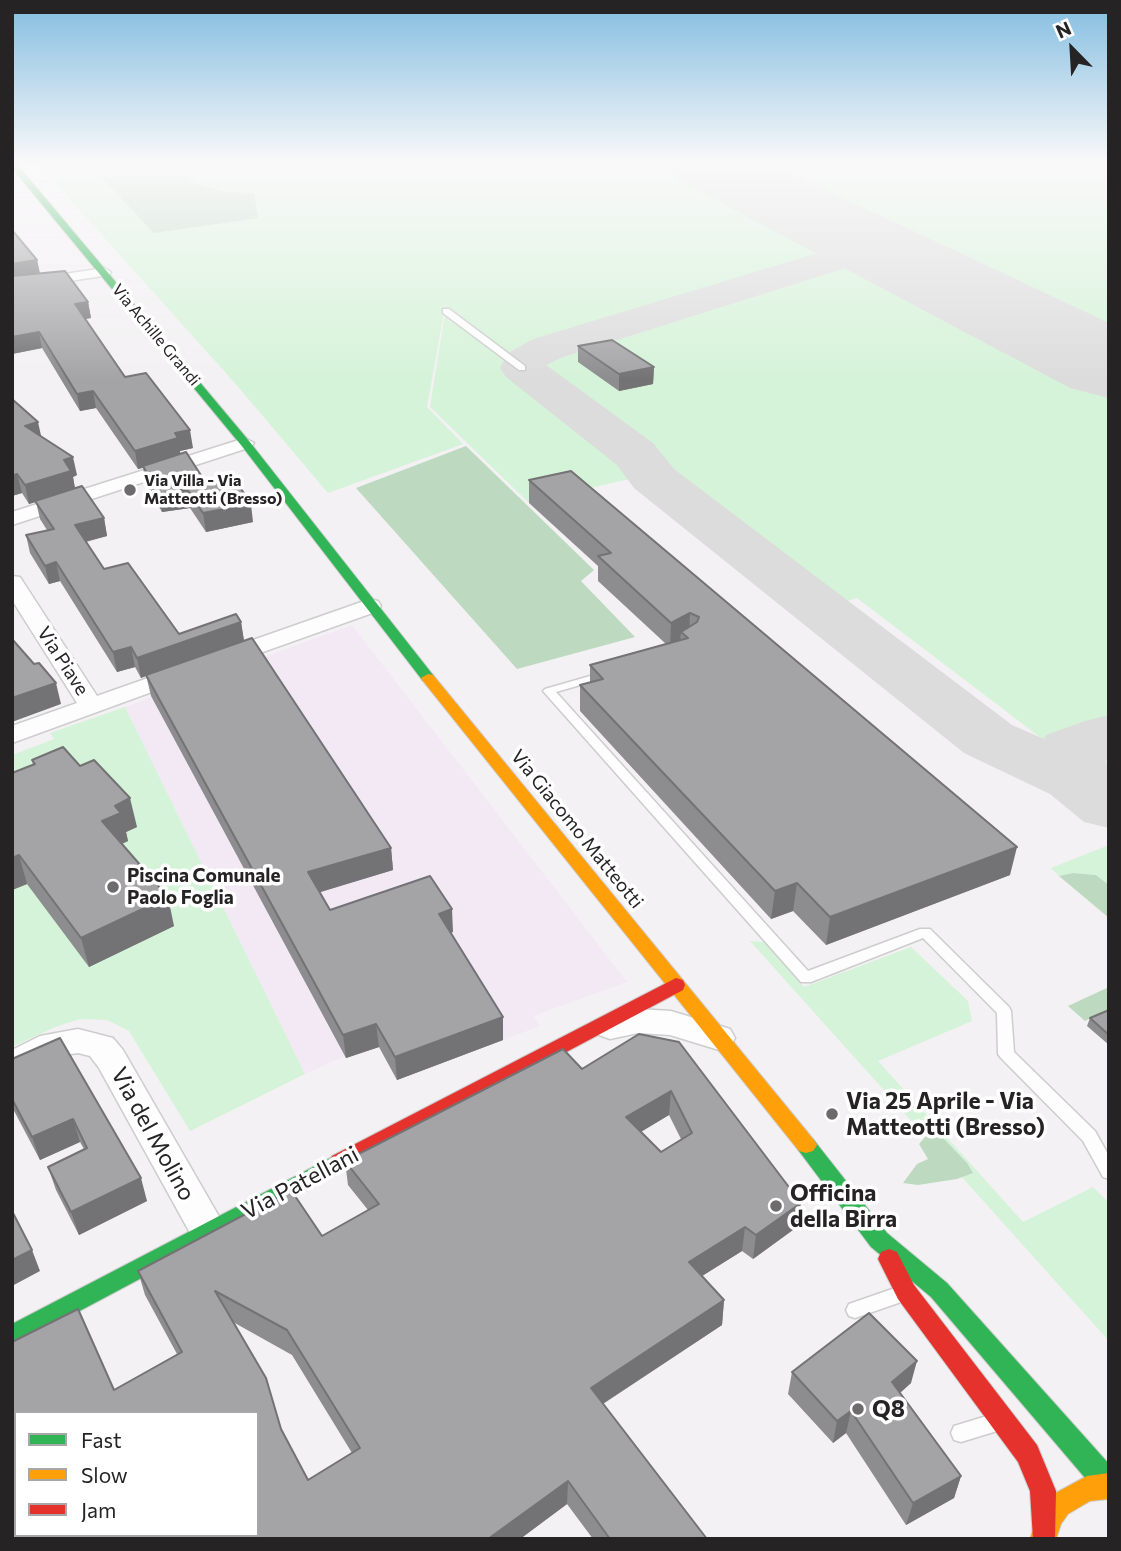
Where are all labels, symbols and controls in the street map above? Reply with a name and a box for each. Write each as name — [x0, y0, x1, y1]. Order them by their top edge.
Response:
north arrow — [1037, 14, 1107, 84]
text: N — [1052, 16, 1074, 43]
street label: Via Achille Grandi — [108, 280, 204, 390]
place label: Via Villa - Via Matteotti (Bresso) — [144, 471, 282, 509]
marker: Via Villa - Via Matteotti (Bresso) — [122, 482, 138, 498]
street label: Via Piave — [32, 622, 94, 700]
street label: Via Giacomo Matteotti — [506, 745, 648, 913]
place label: Piscina Comunale Paolo Foglia — [127, 865, 281, 909]
marker: Piscina Comunale Paolo Foglia — [105, 879, 121, 895]
street label: Via del Molino — [105, 1063, 201, 1205]
place label: Via 25 Aprile - Via Matteotti (Bresso) — [846, 1087, 1045, 1141]
marker: Via 25 Aprile - Via Matteotti (Bresso) — [824, 1106, 840, 1122]
street label: Via Patellani — [237, 1141, 363, 1225]
place label: Officina della Birra — [790, 1179, 897, 1233]
marker: Officina della Birra — [768, 1198, 784, 1214]
place label: Q8 — [872, 1395, 905, 1423]
marker: Q8 — [850, 1401, 866, 1417]
legend — [14, 1411, 259, 1537]
text: Fast — [81, 1427, 122, 1452]
text: Slow — [81, 1462, 128, 1487]
text: Jam — [81, 1497, 116, 1522]

